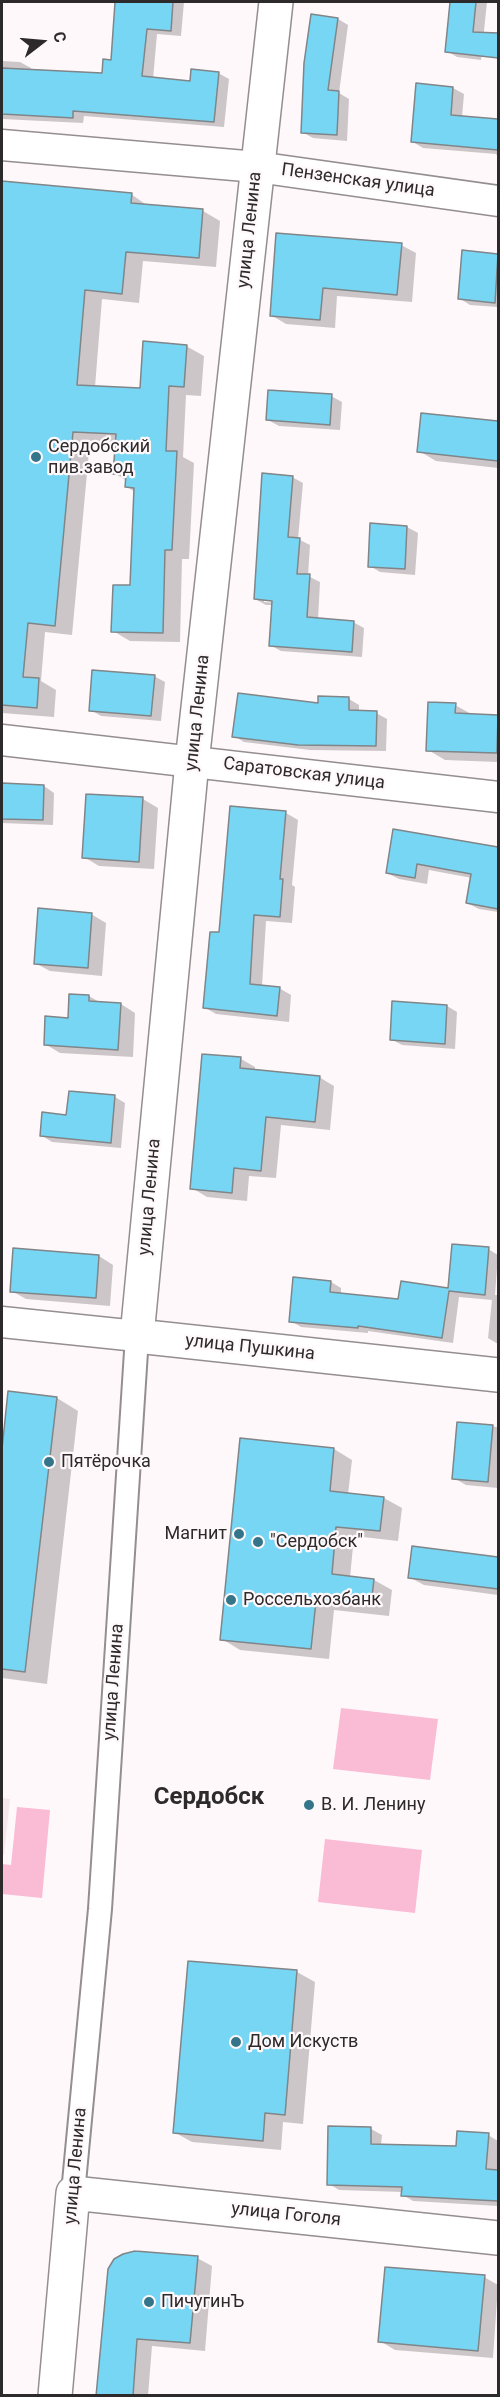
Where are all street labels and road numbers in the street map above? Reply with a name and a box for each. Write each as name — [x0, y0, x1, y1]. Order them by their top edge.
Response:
street label: Пензенская улица — [280, 160, 436, 202]
street label: улица Ленина — [233, 171, 267, 289]
street label: улица Ленина — [181, 654, 215, 772]
street label: Саратовская улица — [222, 753, 386, 795]
street label: улица Ленина — [134, 1138, 166, 1256]
street label: улица Пушкина — [184, 1330, 316, 1366]
street label: улица Ленина — [99, 1623, 129, 1741]
street label: улица Ленина — [60, 2107, 92, 2225]
street label: улица Гоголя — [230, 2198, 342, 2232]

